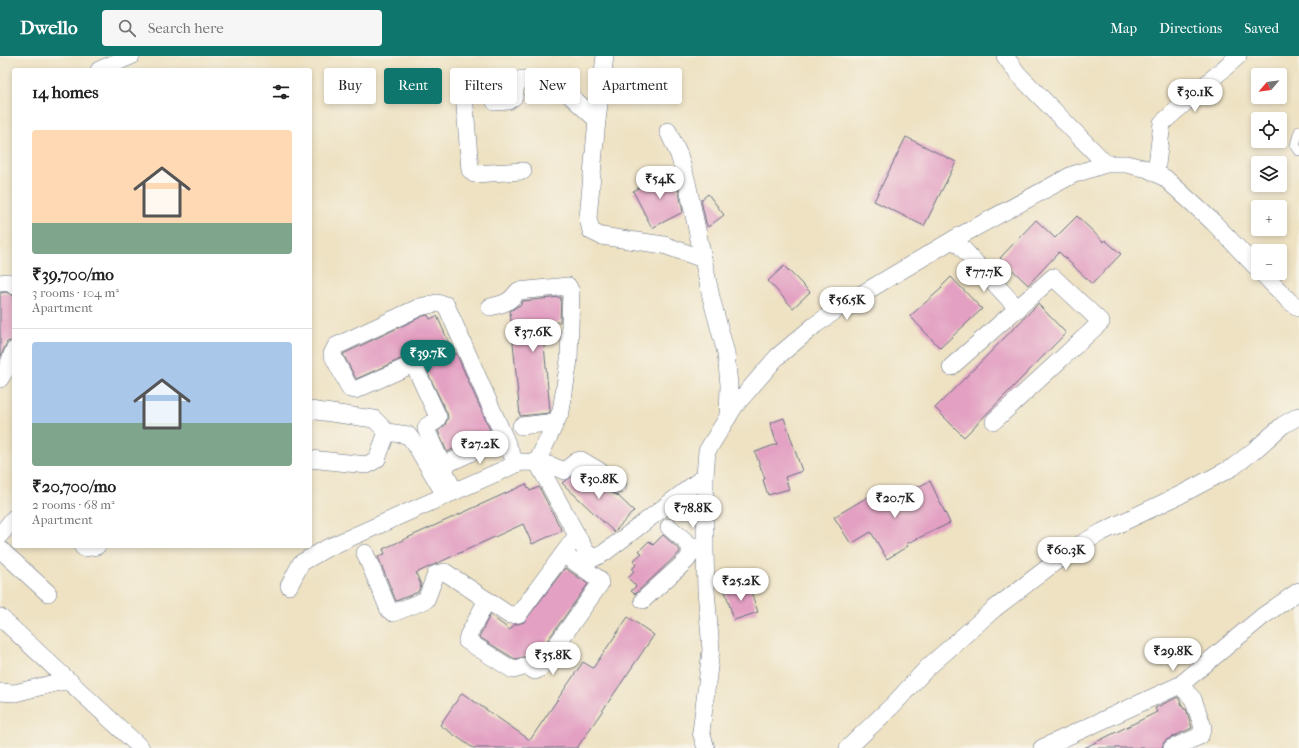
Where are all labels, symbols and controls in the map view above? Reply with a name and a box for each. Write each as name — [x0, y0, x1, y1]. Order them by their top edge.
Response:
search box — [102, 10, 382, 46]
text: Dwello — [20, 17, 78, 39]
icon: search — [116, 17, 138, 39]
text: Search here — [148, 19, 224, 37]
text: Map — [1110, 20, 1137, 37]
text: Directions — [1159, 20, 1222, 37]
text: Saved — [1244, 20, 1279, 37]
chip: Buy — [324, 68, 376, 104]
chip: Rent — [384, 68, 442, 104]
chip: Filters — [450, 68, 517, 104]
chip: New — [525, 68, 580, 104]
chip: Apartment — [588, 68, 682, 104]
north arrow — [1251, 68, 1287, 104]
map controls — [1251, 68, 1287, 280]
pin: ₹30.1K — [1162, 79, 1228, 113]
icon: filters — [270, 81, 292, 103]
text: 14 homes — [32, 82, 99, 102]
text: ₹30.1K — [1177, 84, 1213, 99]
button: locate — [1251, 112, 1287, 148]
icon: home — [126, 156, 198, 228]
button: layers — [1251, 156, 1287, 192]
pin: ₹54K — [636, 166, 684, 200]
text: ₹54K — [645, 171, 675, 186]
button: + — [1251, 200, 1287, 236]
button: − — [1251, 244, 1287, 280]
pin: ₹77.7K — [951, 259, 1017, 293]
text: ₹39,700/mo — [32, 264, 114, 284]
text: ₹77.7K — [965, 264, 1003, 279]
text: 3 rooms · 104 m² — [32, 285, 119, 300]
pin: ₹56.5K — [814, 287, 880, 321]
text: ₹56.5K — [828, 292, 866, 307]
text: Apartment — [32, 300, 93, 315]
pin: ₹37.6K — [500, 319, 566, 353]
text: ₹37.6K — [514, 324, 552, 339]
pin: ₹39.7K — [395, 340, 461, 374]
text: ₹39.7K — [409, 345, 447, 360]
icon: home — [126, 368, 198, 440]
pin: ₹27.2K — [447, 431, 513, 465]
text: ₹27.2K — [461, 436, 499, 451]
pin: ₹30.8K — [566, 466, 632, 500]
text: ₹30.8K — [580, 471, 618, 486]
text: ₹20,700/mo — [32, 476, 116, 496]
pin: ₹20.7K — [862, 485, 928, 519]
text: ₹20.7K — [876, 490, 914, 505]
pin: ₹78.8K — [660, 495, 726, 529]
text: 2 rooms · 68 m² — [32, 497, 115, 512]
text: ₹78.8K — [674, 500, 712, 515]
text: Apartment — [32, 512, 93, 527]
pin: ₹60.3K — [1033, 537, 1099, 571]
text: ₹60.3K — [1047, 542, 1085, 557]
pin: ₹25.2K — [708, 568, 774, 602]
text: ₹25.2K — [722, 573, 760, 588]
pin: ₹29.8K — [1140, 638, 1206, 672]
pin: ₹35.8K — [520, 642, 586, 676]
text: ₹29.8K — [1153, 643, 1193, 658]
text: ₹35.8K — [535, 647, 571, 662]

